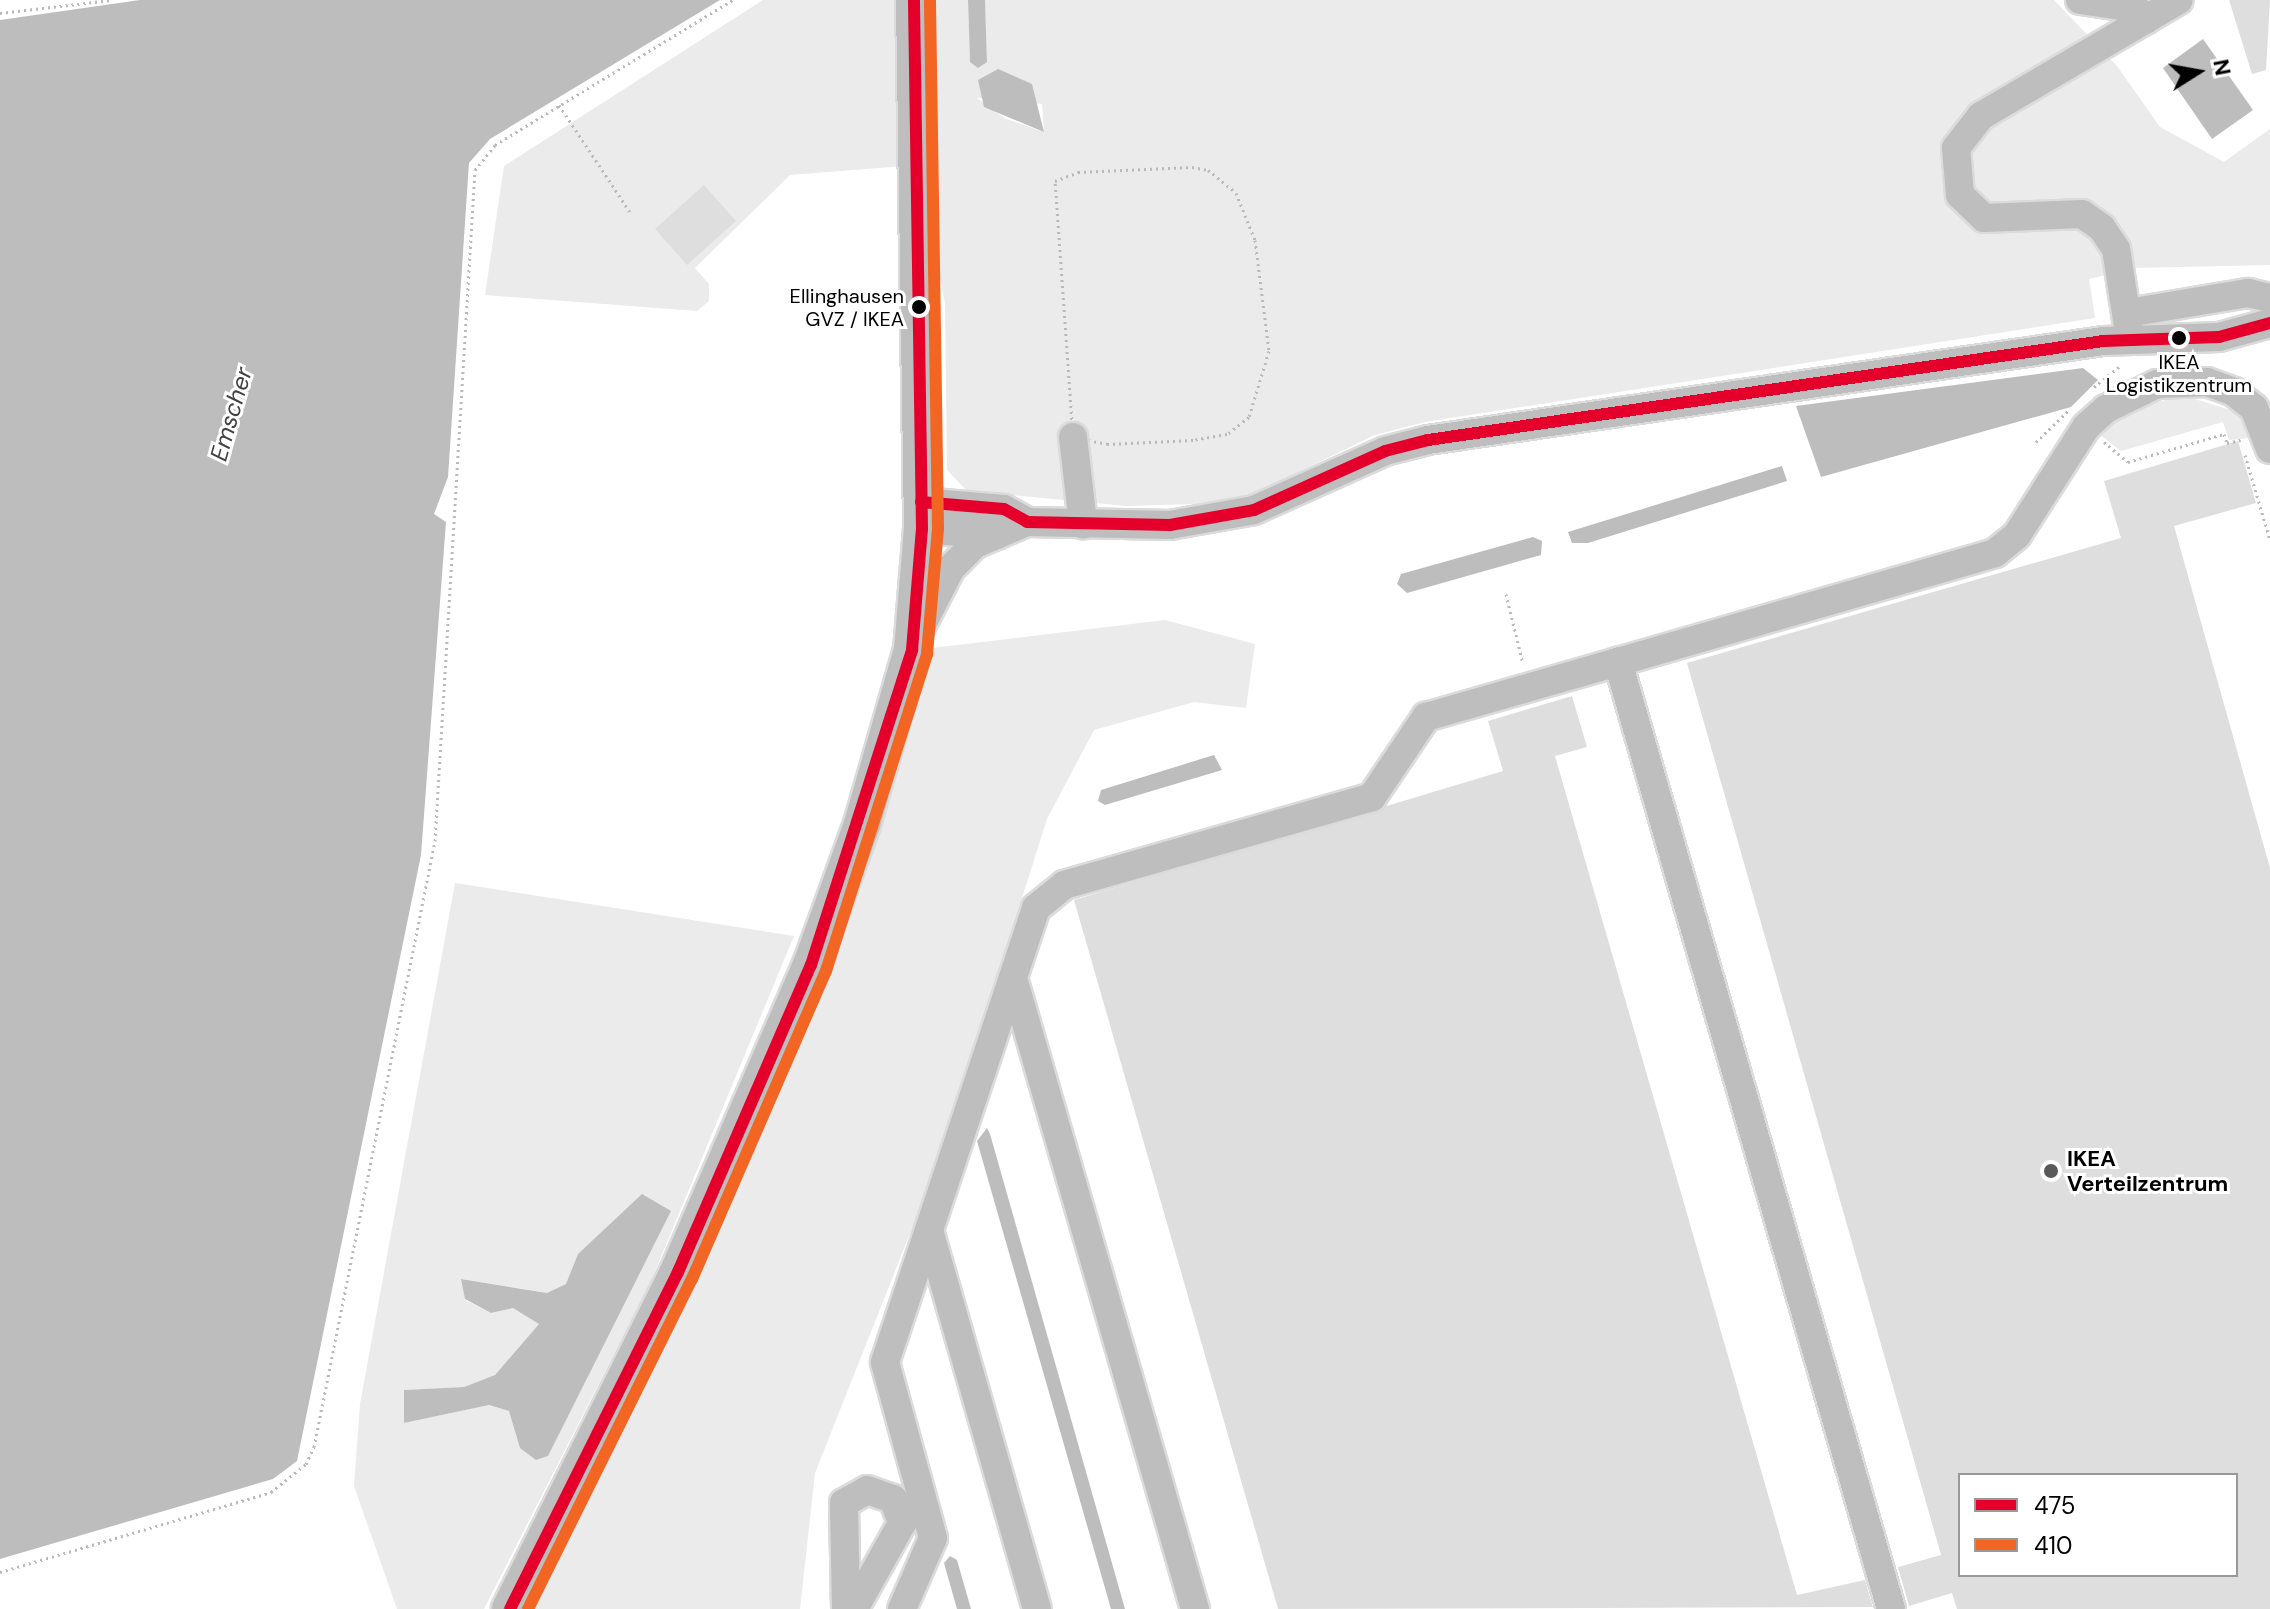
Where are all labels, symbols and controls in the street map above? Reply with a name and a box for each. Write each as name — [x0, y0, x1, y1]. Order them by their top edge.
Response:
north arrow — [2158, 32, 2238, 112]
text: N — [2206, 57, 2238, 78]
place label: Ellinghausen GVZ / IKEA — [790, 284, 904, 331]
marker: Ellinghausen GVZ / IKEA — [911, 299, 927, 315]
marker: IKEA Logistikzentrum — [2171, 330, 2187, 346]
place label: IKEA Logistikzentrum — [2106, 350, 2252, 397]
water label: Emscher — [204, 364, 258, 464]
place label: IKEA Verteilzentrum — [2067, 1145, 2228, 1196]
marker: IKEA Verteilzentrum — [2042, 1162, 2060, 1180]
legend — [1958, 1473, 2238, 1577]
text: 475 — [2034, 1490, 2075, 1521]
text: 410 — [2034, 1530, 2072, 1561]

